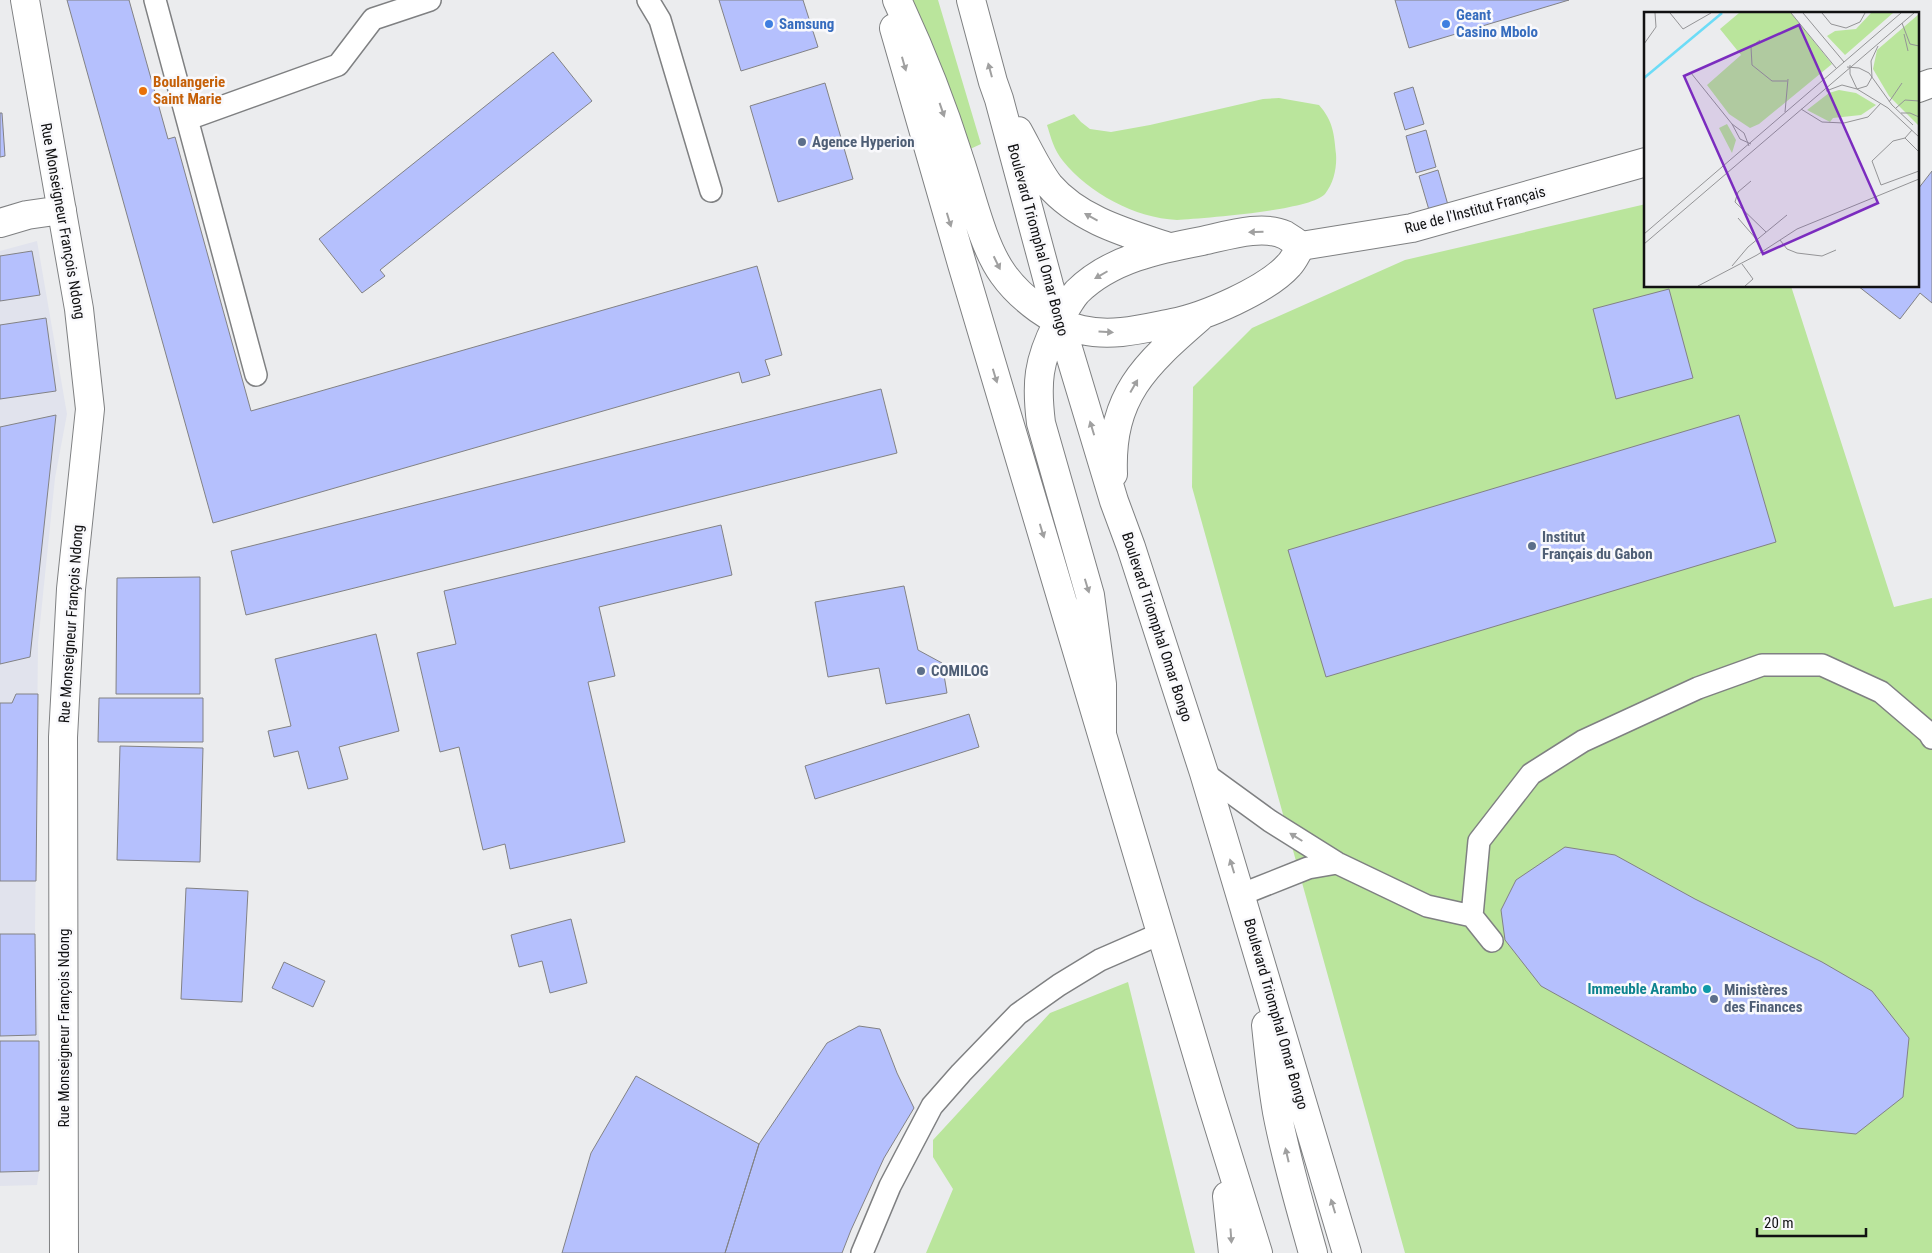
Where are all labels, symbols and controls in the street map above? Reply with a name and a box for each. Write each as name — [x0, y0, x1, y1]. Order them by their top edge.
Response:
place label: Geant Casino Mbolo — [1456, 6, 1538, 41]
inset map — [1644, 12, 1920, 288]
place label: Samsung — [779, 15, 834, 33]
marker: Samsung — [763, 18, 775, 30]
marker: Geant Casino Mbolo — [1440, 18, 1452, 30]
one-way arrow — [900, 56, 908, 71]
one-way arrow — [985, 62, 993, 77]
place label: Boulangerie Saint Marie — [153, 73, 225, 108]
marker: Boulangerie Saint Marie — [137, 85, 149, 97]
one-way arrow — [939, 102, 947, 117]
street label: Rue Monseigneur François Ndong — [37, 121, 89, 321]
place label: Agence Hyperion — [812, 133, 915, 151]
marker: Agence Hyperion — [796, 136, 808, 148]
street label: Boulevard Triomphal Omar Bongo — [1004, 142, 1072, 338]
street label: Rue de l'Institut Français — [1403, 182, 1548, 237]
one-way arrow — [1084, 212, 1097, 221]
one-way arrow — [945, 213, 953, 228]
one-way arrow — [1247, 228, 1263, 236]
one-way arrow — [993, 255, 1001, 270]
one-way arrow — [1093, 271, 1108, 279]
one-way arrow — [1098, 329, 1114, 337]
one-way arrow — [992, 368, 1000, 383]
one-way arrow — [1129, 379, 1138, 392]
one-way arrow — [1088, 420, 1096, 435]
street label: Rue Monseigneur François Ndong — [55, 524, 87, 724]
one-way arrow — [1038, 524, 1046, 539]
place label: Institut Français du Gabon — [1542, 528, 1653, 563]
street label: Boulevard Triomphal Omar Bongo — [1118, 530, 1196, 724]
marker: Institut Français du Gabon — [1526, 540, 1538, 552]
one-way arrow — [1083, 579, 1091, 594]
place label: COMILOG — [931, 662, 989, 680]
marker: COMILOG — [915, 665, 927, 677]
one-way arrow — [1289, 833, 1302, 842]
one-way arrow — [1227, 858, 1235, 873]
street label: Boulevard Triomphal Omar Bongo — [1240, 916, 1312, 1112]
street label: Rue Monseigneur François Ndong — [55, 929, 73, 1127]
place label: Immeuble Arambo — [1588, 980, 1697, 998]
place label: Ministères des Finances — [1724, 981, 1803, 1016]
marker: Immeuble Arambo — [1701, 983, 1713, 995]
marker: Ministères des Finances — [1708, 993, 1720, 1005]
one-way arrow — [1282, 1147, 1290, 1163]
one-way arrow — [1328, 1199, 1336, 1214]
scale bar — [1757, 1206, 1866, 1238]
text: 20 m — [1764, 1214, 1794, 1232]
one-way arrow — [1228, 1228, 1236, 1244]

